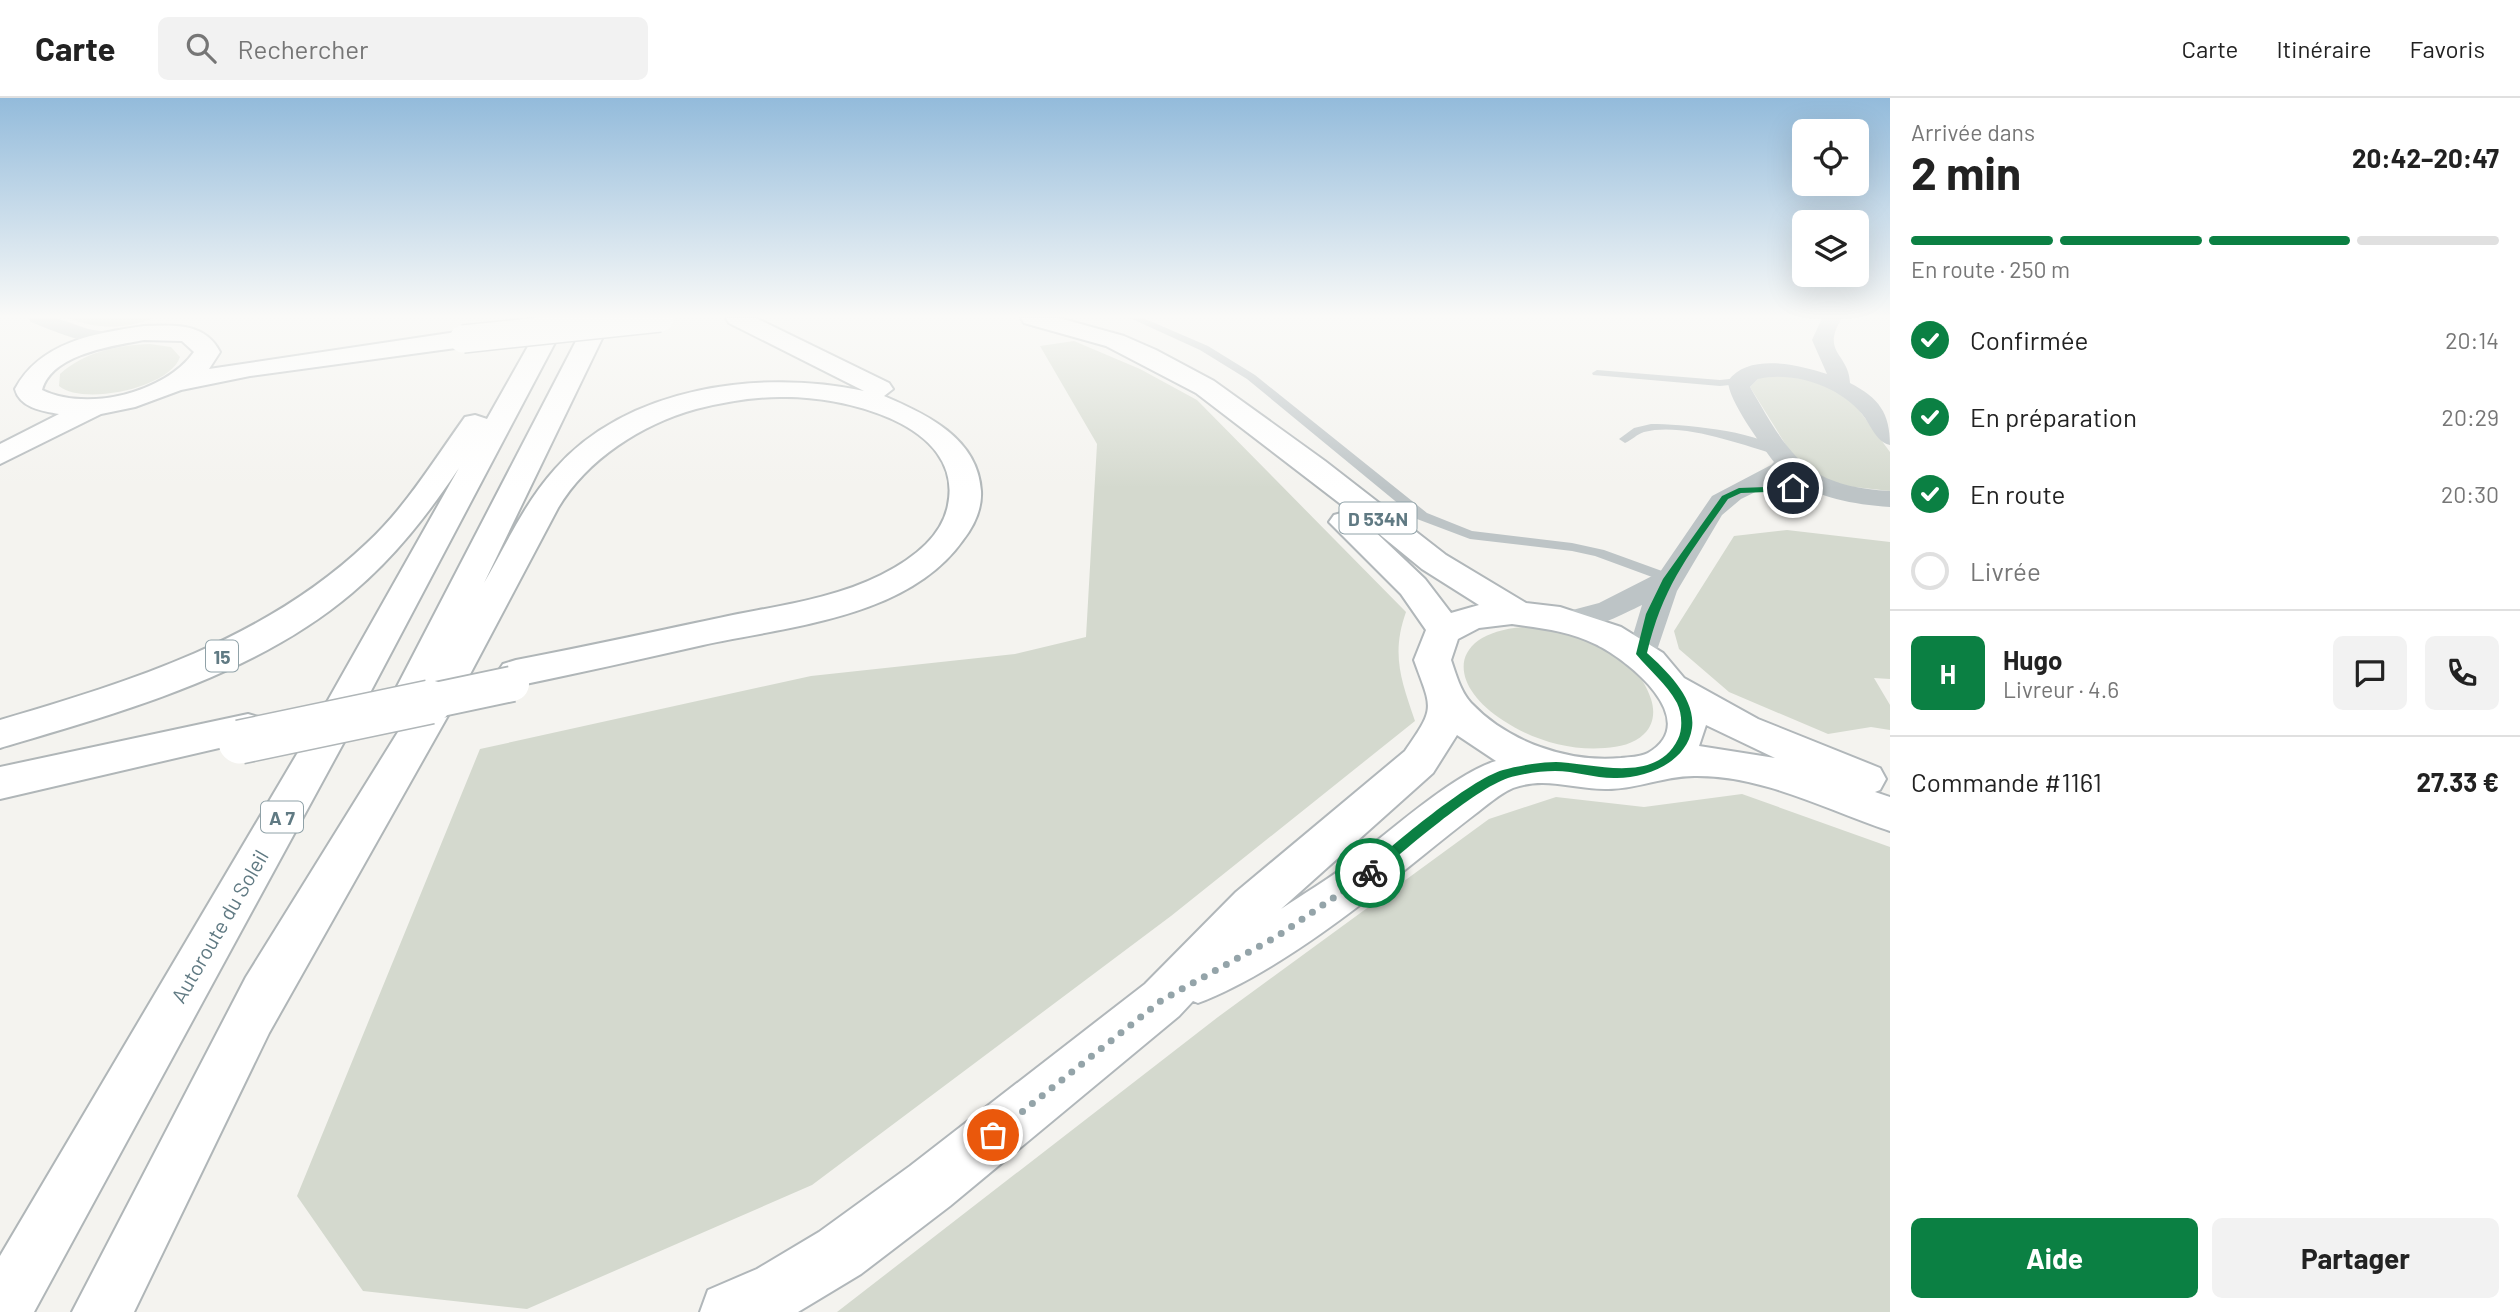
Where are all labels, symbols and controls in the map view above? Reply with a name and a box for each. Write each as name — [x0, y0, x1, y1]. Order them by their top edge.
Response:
search box — [158, 17, 648, 80]
text: Carte — [35, 28, 116, 68]
icon: search — [182, 29, 220, 67]
text: Rechercher — [238, 33, 368, 64]
text: Carte — [2182, 34, 2238, 63]
text: Itinéraire — [2276, 34, 2372, 63]
text: Favoris — [2410, 34, 2485, 63]
text: Arrivée dans — [1911, 118, 2035, 146]
map controls — [1792, 119, 1869, 287]
button: locate — [1792, 119, 1869, 196]
text: 20:42–20:47 — [2352, 142, 2499, 173]
text: 2 min — [1911, 144, 2021, 199]
button: layers — [1792, 210, 1869, 287]
text: En route · 250 m — [1911, 255, 2070, 283]
icon: check — [1911, 321, 1949, 359]
text: Confirmée — [1970, 324, 2088, 355]
text: 20:14 — [2445, 326, 2499, 354]
icon: check — [1911, 398, 1949, 436]
text: En préparation — [1970, 401, 2137, 432]
text: 20:29 — [2442, 403, 2499, 431]
pin — [1763, 458, 1823, 518]
icon: home — [1774, 469, 1812, 507]
icon: check — [1911, 475, 1949, 513]
text: En route — [1970, 478, 2065, 509]
text: 20:30 — [2441, 480, 2499, 508]
road number: D 534N — [1340, 502, 1416, 534]
text: Livrée — [1970, 555, 2041, 586]
button: chat — [2333, 636, 2407, 710]
button: phone — [2425, 636, 2499, 710]
road number: 15 — [206, 640, 238, 671]
text: Hugo — [2003, 644, 2062, 675]
text: H — [1940, 658, 1956, 689]
text: Livreur · 4.6 — [2003, 675, 2119, 703]
text: Commande #1161 — [1911, 766, 2102, 797]
text: 27.33 € — [2416, 766, 2499, 797]
road number: A 7 — [261, 802, 303, 832]
courier — [1335, 838, 1405, 908]
street label: Autoroute du Soleil — [165, 845, 273, 1007]
icon: bike — [1351, 854, 1389, 892]
pin — [963, 1105, 1023, 1165]
icon: bag — [974, 1116, 1012, 1154]
button: Aide — [1911, 1218, 2198, 1298]
button: Partager — [2212, 1218, 2499, 1298]

